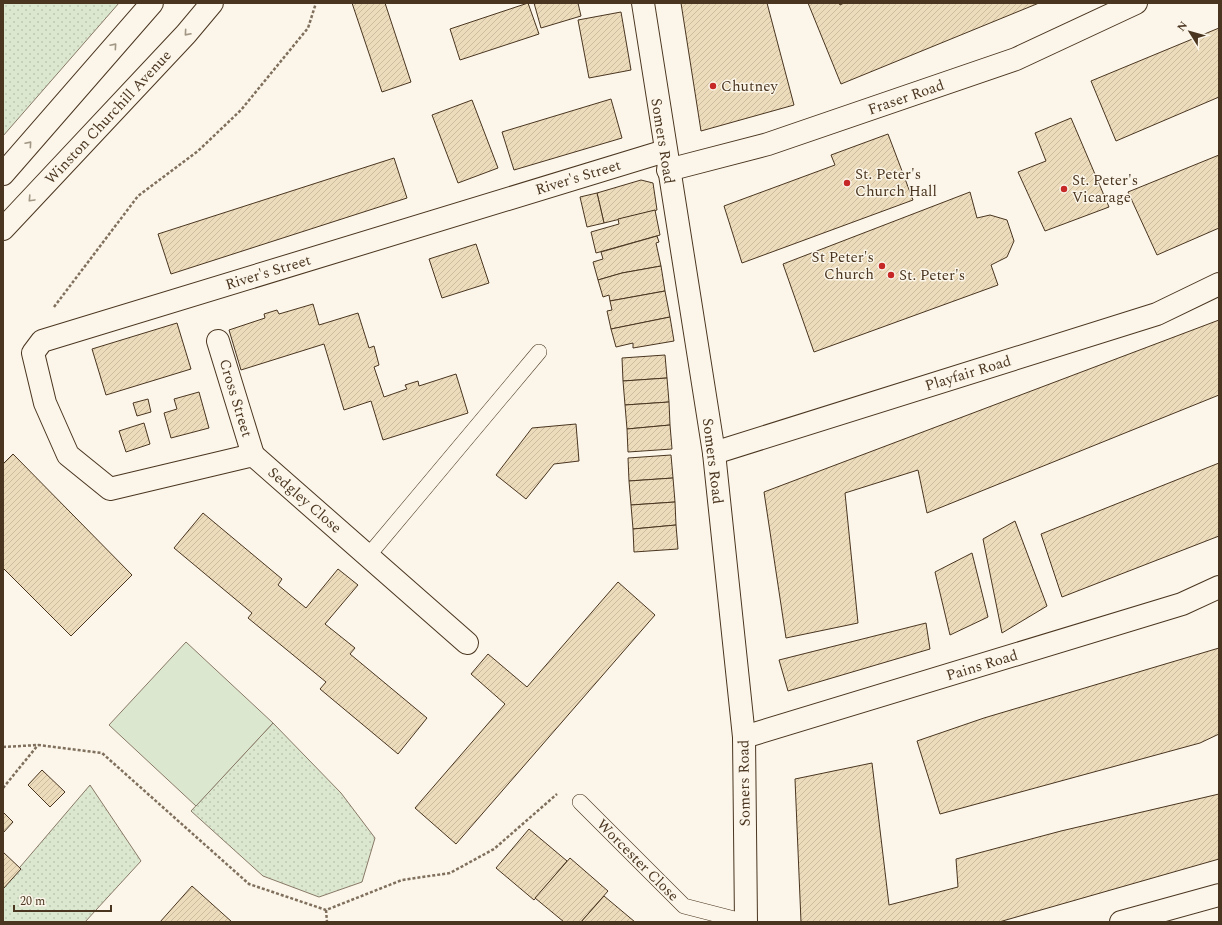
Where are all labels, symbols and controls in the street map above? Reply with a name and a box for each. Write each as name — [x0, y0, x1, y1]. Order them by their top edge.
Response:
north arrow — [1170, 12, 1210, 52]
text: N — [1173, 18, 1192, 35]
one-way arrow — [184, 28, 191, 35]
one-way arrow — [109, 44, 116, 51]
street label: Winston Churchill Avenue — [40, 45, 177, 190]
street label: Fraser Road — [865, 74, 947, 121]
place label: Chutney — [721, 75, 778, 98]
marker: Chutney — [708, 81, 718, 91]
street label: Somers Road — [644, 97, 681, 186]
one-way arrow — [24, 142, 31, 149]
street label: River's Street — [533, 154, 624, 201]
place label: St. Peter's Church Hall — [855, 163, 937, 203]
place label: St. Peter's Vicarage — [1072, 169, 1138, 209]
marker: St. Peter's Church Hall — [842, 178, 852, 188]
marker: St. Peter's Vicarage — [1059, 184, 1069, 194]
one-way arrow — [28, 194, 36, 202]
place label: St Peter's Church — [812, 246, 874, 286]
street label: River's Street — [223, 249, 314, 296]
marker: St Peter's Church — [877, 261, 887, 271]
place label: St. Peter's — [899, 264, 965, 287]
marker: St. Peter's — [886, 270, 896, 280]
street label: Playfair Road — [922, 349, 1014, 398]
street label: Cross Street — [213, 356, 258, 440]
street label: Somers Road — [696, 417, 729, 505]
street label: Sedgley Close — [263, 462, 347, 539]
street label: Pains Road — [943, 644, 1021, 687]
street label: Somers Road — [732, 740, 757, 826]
street label: Worcester Close — [591, 814, 684, 907]
scale bar — [14, 887, 111, 913]
text: 20 m — [20, 892, 45, 911]

